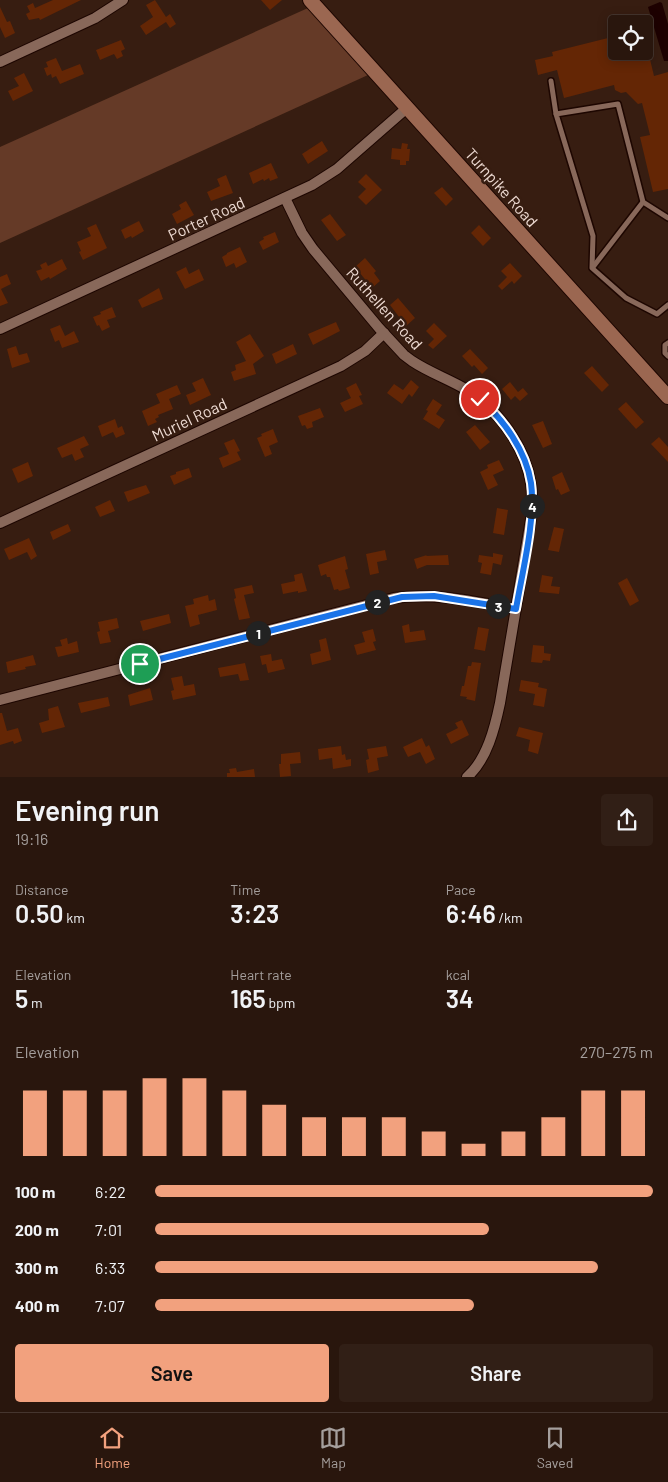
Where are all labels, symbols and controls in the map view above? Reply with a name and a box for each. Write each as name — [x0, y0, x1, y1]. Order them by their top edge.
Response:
map controls — [608, 15, 653, 60]
button: locate — [608, 15, 653, 60]
street label: Turnpike Road — [462, 144, 542, 230]
street label: Porter Road — [165, 192, 247, 244]
street label: Ruthellen Road — [343, 263, 427, 353]
pin — [459, 378, 501, 420]
icon: check — [466, 385, 494, 413]
street label: Muriel Road — [148, 393, 230, 445]
pin: 4 — [520, 494, 544, 518]
text: 4 — [528, 498, 537, 515]
pin: 2 — [364, 590, 390, 614]
text: 2 — [374, 594, 381, 611]
pin: 3 — [486, 594, 510, 618]
text: 3 — [495, 598, 502, 615]
pin: 1 — [246, 620, 270, 646]
text: 1 — [256, 625, 261, 642]
pin — [119, 643, 161, 685]
icon: arrive — [126, 650, 154, 678]
text: Evening run — [15, 793, 160, 827]
button: share — [601, 794, 653, 846]
text: 19:16 — [15, 829, 48, 848]
text: Distance — [15, 881, 68, 898]
text: Time — [230, 881, 261, 898]
text: Pace — [446, 881, 476, 898]
text: 0.50 — [15, 898, 63, 928]
text: 3:23 — [230, 898, 279, 928]
text: 6:46 — [446, 898, 496, 928]
text: km — [63, 909, 85, 926]
text: /km — [496, 909, 523, 926]
text: Elevation — [15, 966, 71, 983]
text: Heart rate — [230, 966, 292, 983]
text: kcal — [446, 966, 470, 983]
text: 5 — [15, 983, 28, 1013]
text: 165 — [230, 983, 266, 1013]
text: 34 — [446, 983, 474, 1013]
text: m — [28, 994, 43, 1011]
text: bpm — [266, 994, 295, 1011]
text: Elevation — [15, 1042, 79, 1061]
text: 270–275 m — [580, 1042, 653, 1061]
text: 100 m — [15, 1182, 55, 1201]
text: 6:22 — [95, 1182, 126, 1201]
text: 200 m — [15, 1220, 59, 1239]
text: 7:01 — [95, 1220, 122, 1239]
text: 300 m — [15, 1258, 58, 1277]
text: 6:33 — [95, 1258, 125, 1277]
text: 400 m — [15, 1296, 59, 1315]
text: 7:07 — [95, 1296, 125, 1315]
button: Save — [15, 1344, 329, 1402]
button: Share — [339, 1344, 653, 1402]
tab: Home — [95, 1424, 130, 1471]
tab: Map — [319, 1424, 347, 1471]
tab: Saved — [537, 1424, 573, 1471]

